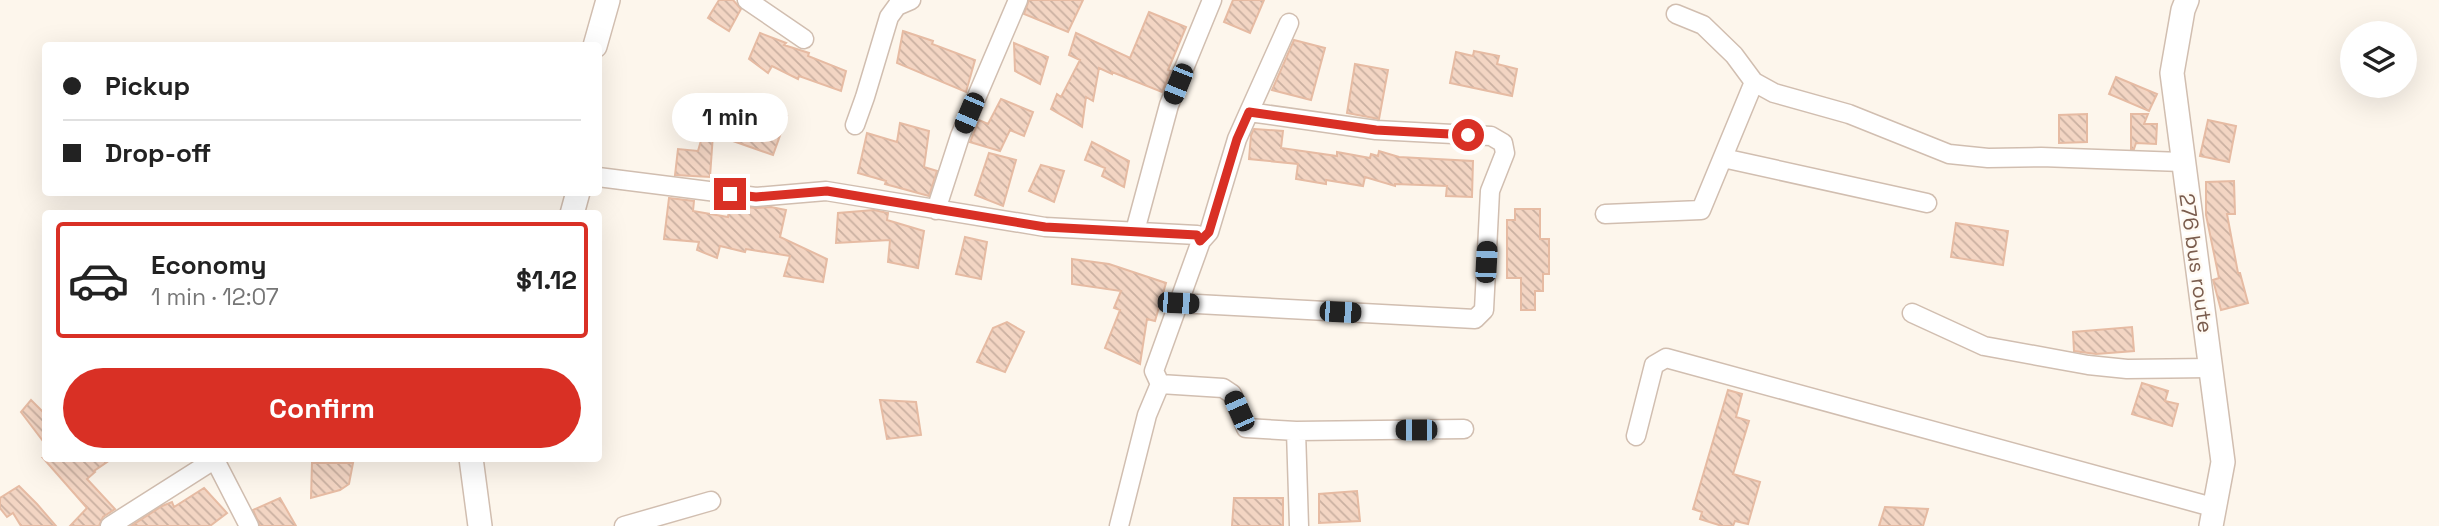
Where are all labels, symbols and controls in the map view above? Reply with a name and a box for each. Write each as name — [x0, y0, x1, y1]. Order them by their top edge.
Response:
map controls — [2340, 21, 2417, 98]
button: layers — [2340, 21, 2417, 98]
car — [1161, 61, 1196, 107]
text: Pickup — [105, 69, 190, 103]
car — [952, 90, 987, 136]
callout: 1 min — [672, 92, 788, 142]
text: 1 min — [702, 102, 758, 132]
route start — [1452, 119, 1484, 151]
text: Drop-off — [105, 136, 211, 170]
route end — [714, 178, 746, 210]
street label: 276 bus route — [2173, 192, 2220, 334]
car — [1475, 240, 1498, 284]
text: Economy — [151, 248, 267, 282]
icon: car — [67, 249, 130, 312]
text: $1.12 — [516, 263, 577, 297]
text: 1 min · 12:07 — [151, 282, 279, 312]
car — [1157, 291, 1200, 315]
car — [1319, 300, 1362, 324]
button: Confirm — [63, 368, 581, 448]
car — [1221, 388, 1258, 434]
car — [1396, 420, 1438, 441]

